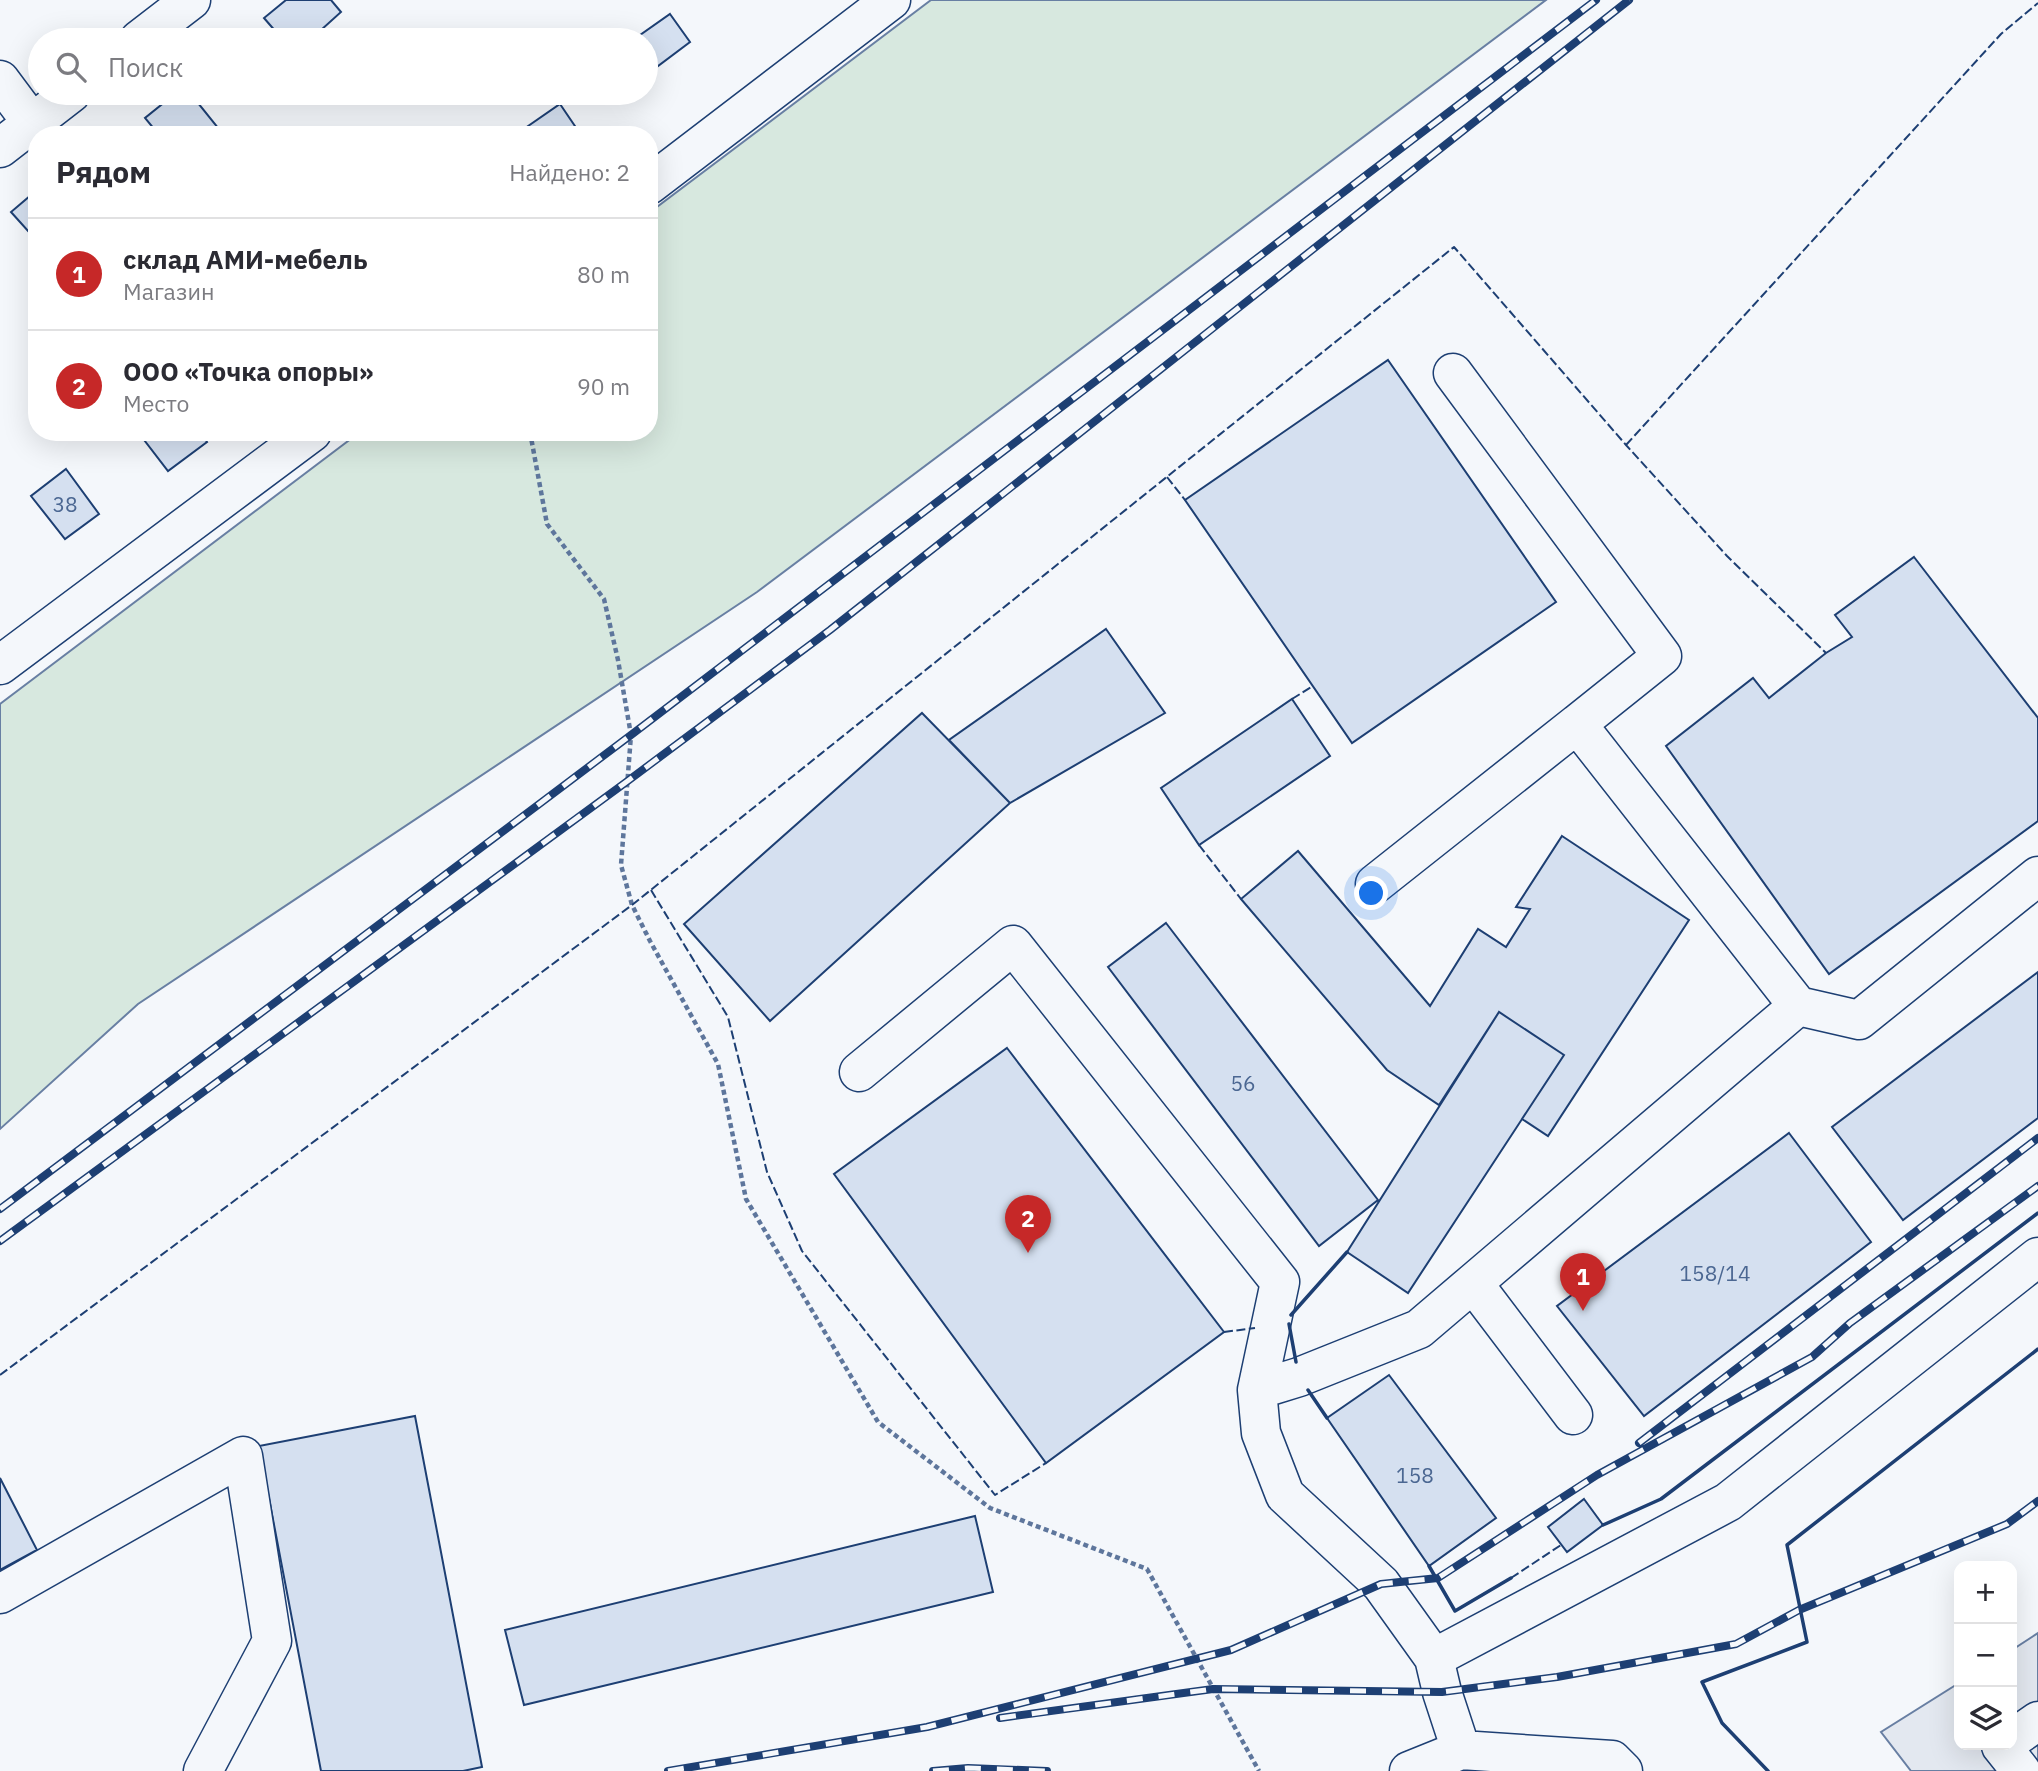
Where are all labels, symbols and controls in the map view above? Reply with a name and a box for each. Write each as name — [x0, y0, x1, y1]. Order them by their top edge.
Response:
search box — [28, 28, 658, 105]
icon: search — [52, 48, 90, 86]
text: Поиск — [108, 50, 183, 84]
text: Рядом — [56, 152, 151, 191]
text: Найдено: 2 — [509, 157, 630, 187]
text: склад АМИ-мебель — [123, 242, 368, 276]
text: 1 — [72, 259, 86, 289]
text: 80 m — [577, 259, 630, 289]
text: Магазин — [123, 276, 214, 306]
text: ООО «Точка опоры» — [123, 354, 373, 388]
text: 2 — [72, 371, 86, 401]
text: 90 m — [577, 371, 630, 401]
text: Место — [123, 388, 189, 418]
house number: 38 — [52, 490, 78, 518]
your location — [1354, 876, 1388, 910]
house number: 56 — [1230, 1069, 1256, 1097]
pin: 2 — [1005, 1195, 1051, 1253]
pin: 1 — [1560, 1253, 1606, 1311]
house number: 158/14 — [1679, 1259, 1751, 1287]
house number: 158 — [1396, 1461, 1434, 1489]
map controls — [1954, 1561, 2017, 1750]
button: + — [1954, 1561, 2017, 1624]
button: − — [1954, 1624, 2017, 1687]
button: layers — [1954, 1687, 2017, 1750]

